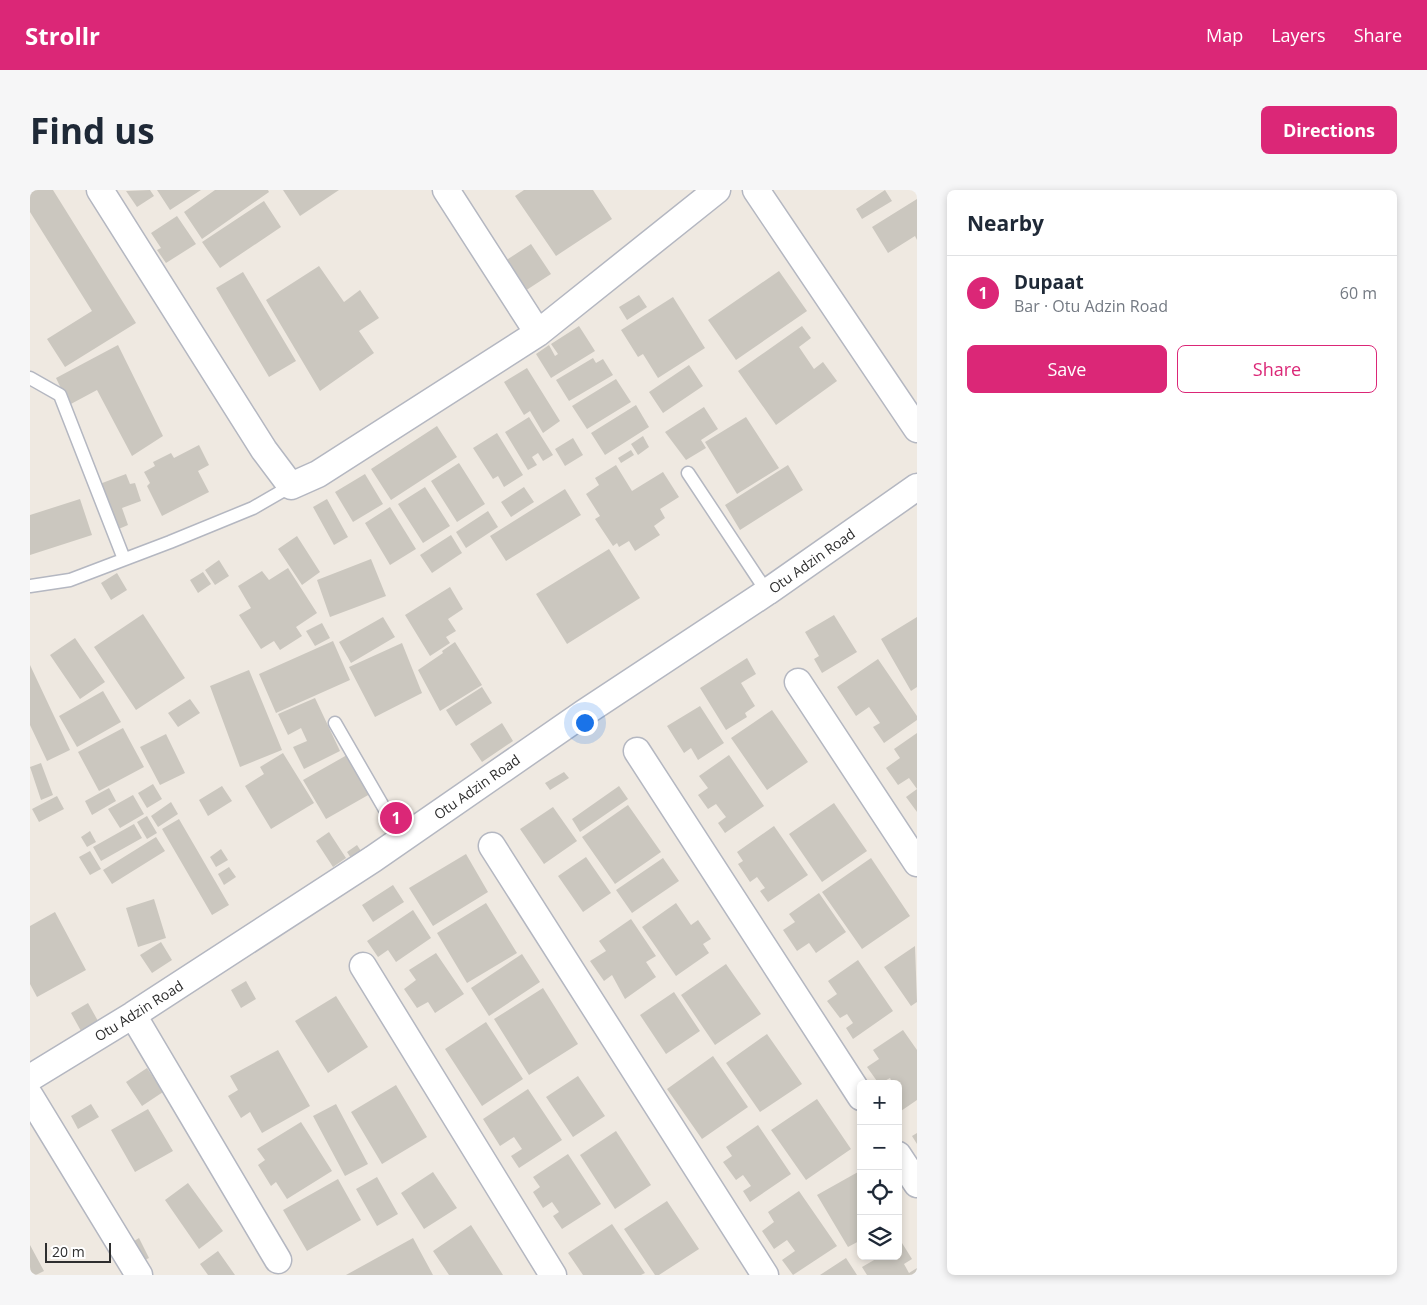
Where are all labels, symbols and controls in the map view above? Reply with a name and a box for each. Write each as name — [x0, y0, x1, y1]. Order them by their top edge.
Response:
text: Strollr — [25, 19, 100, 52]
text: Map — [1206, 23, 1243, 47]
text: Layers — [1271, 23, 1326, 47]
text: Share — [1354, 23, 1402, 47]
button: Directions — [1261, 106, 1397, 154]
text: Find us — [30, 107, 155, 154]
text: Nearby — [967, 209, 1044, 237]
text: Dupaat — [1014, 269, 1084, 295]
text: 1 — [978, 282, 988, 304]
text: 60 m — [1340, 282, 1377, 304]
text: Bar · Otu Adzin Road — [1014, 295, 1168, 317]
button: Save — [967, 345, 1167, 393]
button: Share — [1177, 345, 1377, 393]
street label: Otu Adzin Road — [765, 524, 859, 597]
your location — [572, 710, 598, 736]
street label: Otu Adzin Road — [430, 750, 524, 823]
pin: 1 — [380, 799, 412, 837]
street label: Otu Adzin Road — [91, 976, 187, 1045]
map controls — [857, 1080, 902, 1260]
button: + — [857, 1080, 902, 1125]
button: − — [857, 1125, 902, 1170]
button: locate — [857, 1170, 902, 1215]
button: layers — [857, 1215, 902, 1260]
scale bar — [45, 1240, 111, 1263]
text: 20 m — [52, 1242, 85, 1261]

